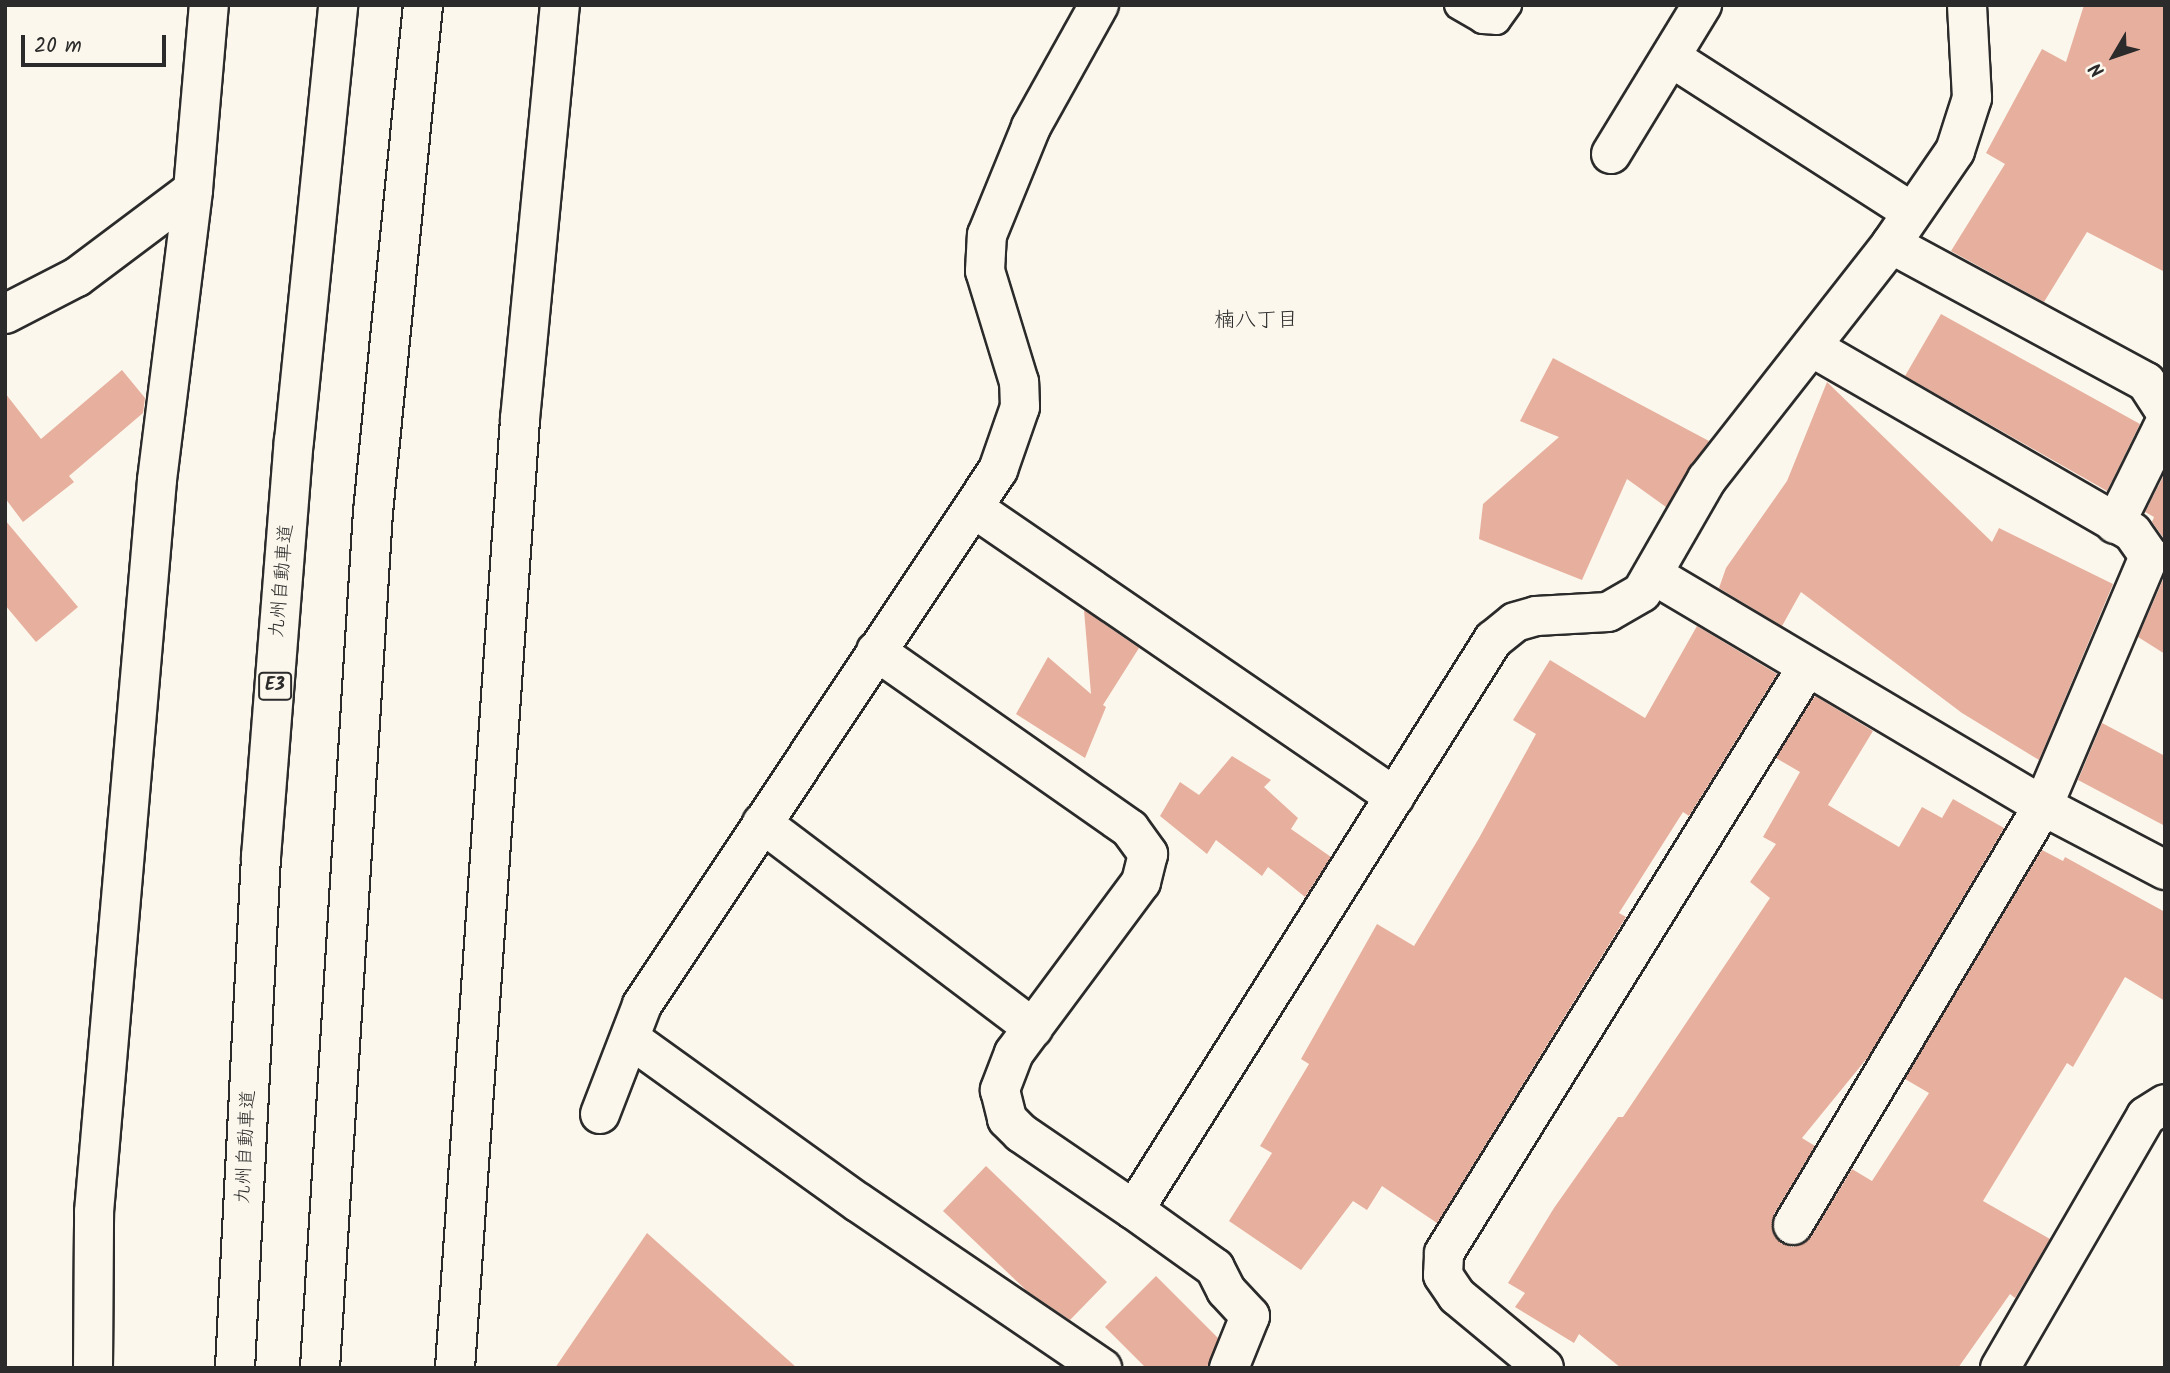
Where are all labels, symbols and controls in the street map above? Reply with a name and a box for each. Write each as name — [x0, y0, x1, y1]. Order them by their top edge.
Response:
scale bar — [24, 21, 170, 65]
north arrow — [2079, 21, 2149, 91]
text: 20 m — [34, 30, 82, 63]
text: N — [2082, 55, 2113, 83]
district label: 楠八丁目 — [1214, 308, 1298, 334]
street label: 九州自動車道 — [267, 523, 299, 639]
road number: E3 — [258, 672, 292, 700]
street label: 九州自動車道 — [233, 1089, 261, 1205]

